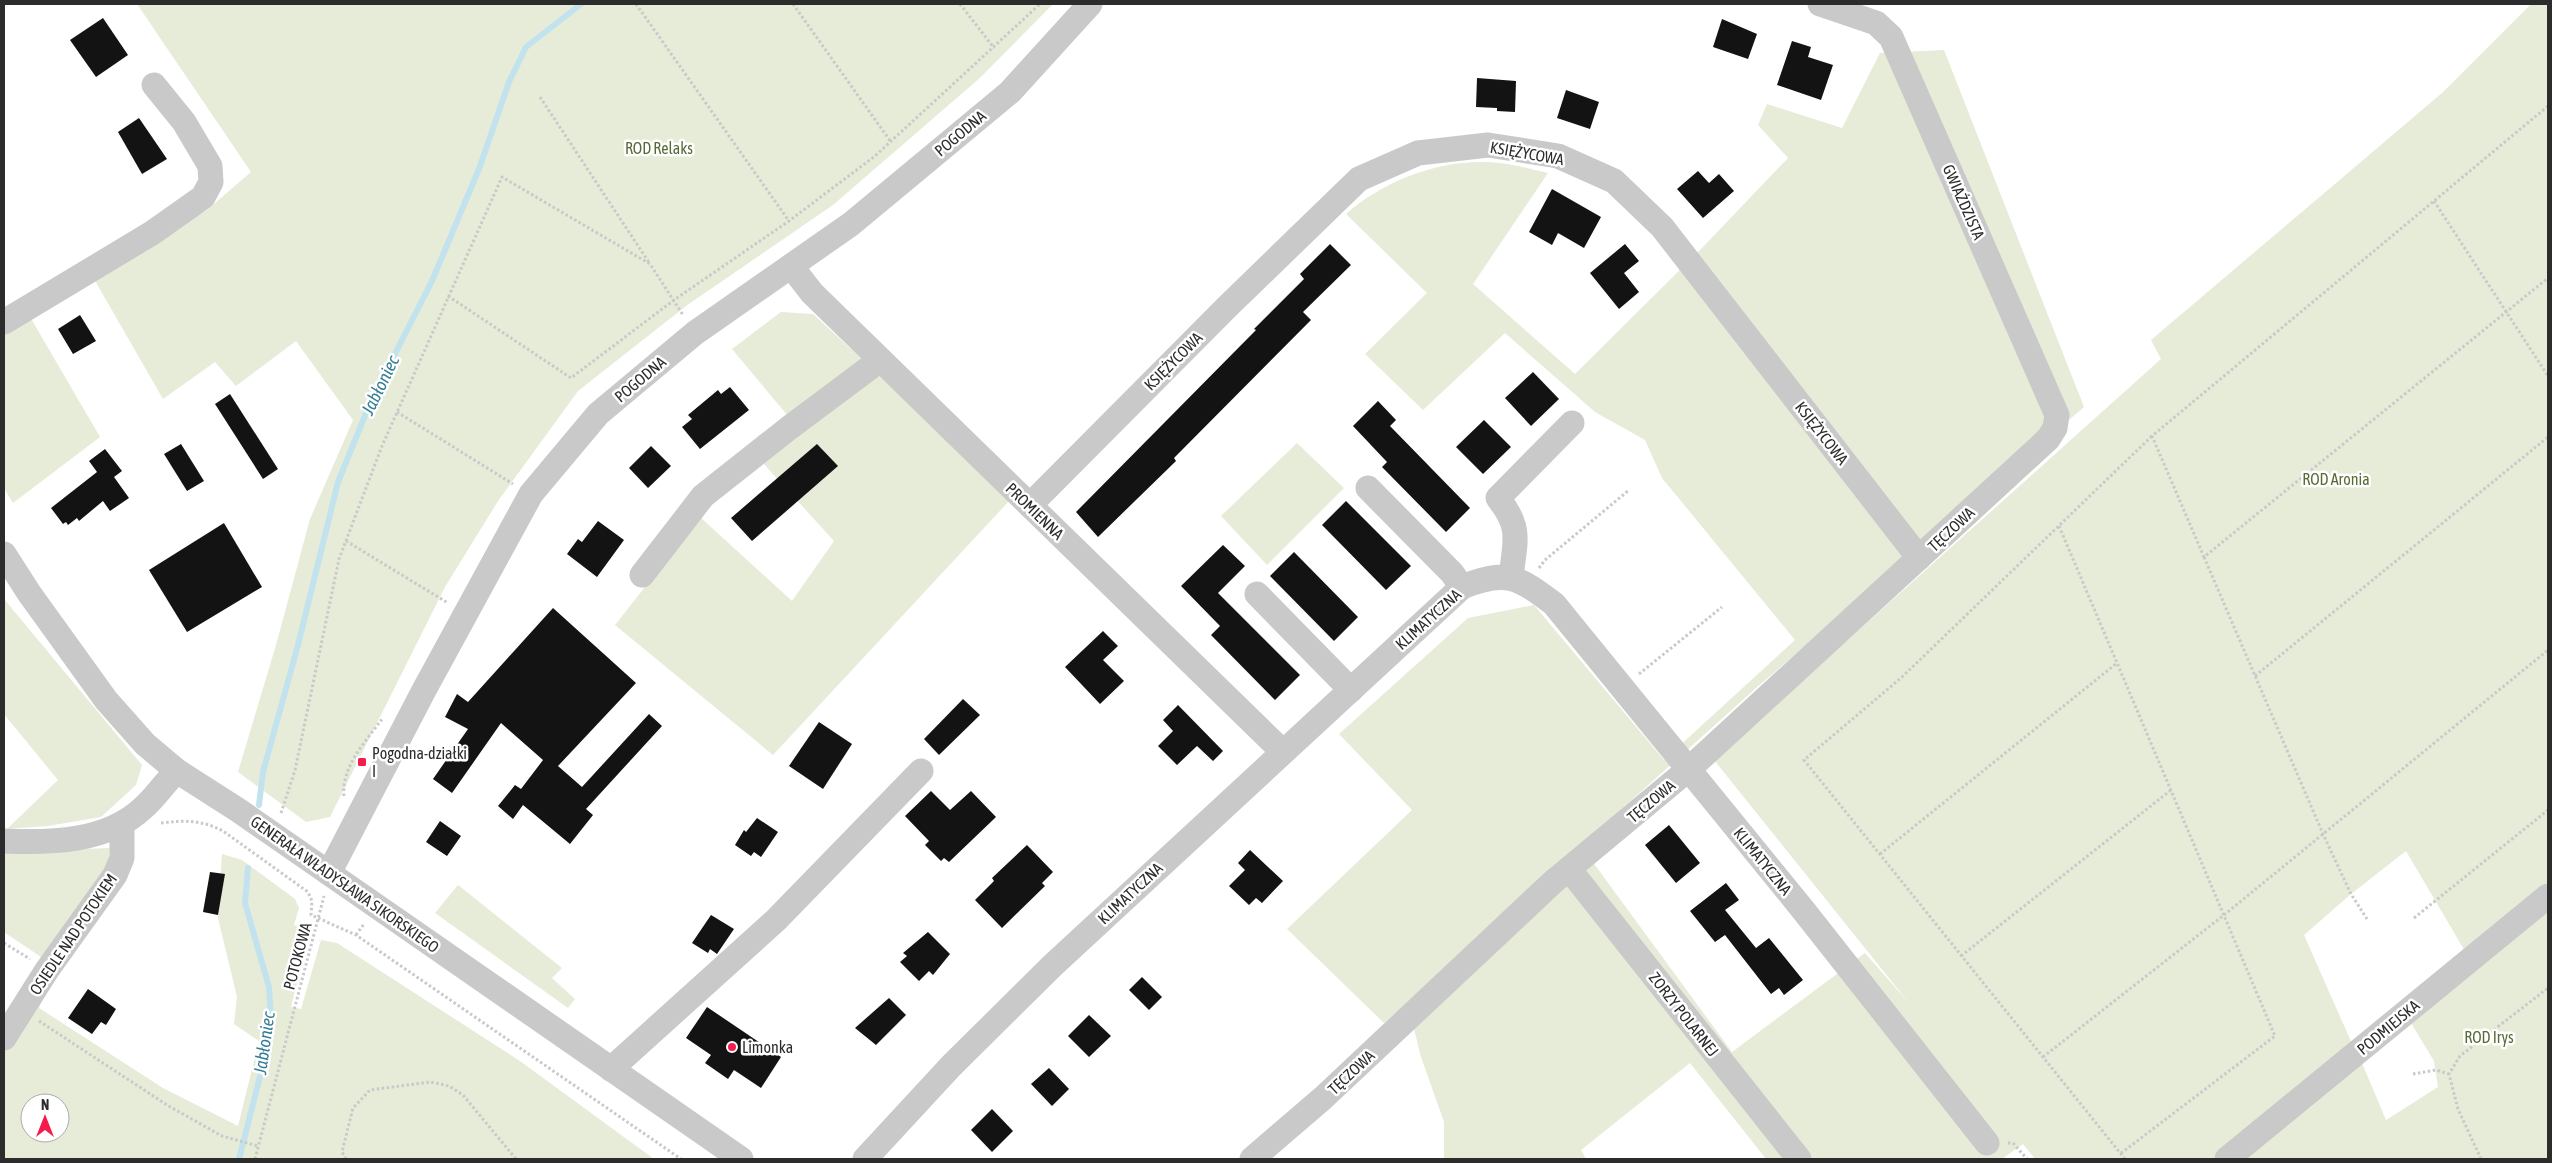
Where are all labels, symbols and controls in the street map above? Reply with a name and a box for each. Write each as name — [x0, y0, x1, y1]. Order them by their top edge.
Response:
street label: POGODNA — [931, 106, 989, 160]
street label: KSIĘŻYCOWA — [1489, 138, 1565, 169]
park label: ROD Relaks — [625, 139, 693, 157]
street label: GWIAŹDZISTA — [1939, 162, 1989, 242]
street label: KSIĘŻYCOWA — [1140, 328, 1207, 394]
water label: Jabłoniec — [356, 352, 403, 419]
street label: POGODNA — [611, 352, 669, 406]
street label: KSIĘŻYCOWA — [1791, 398, 1852, 469]
park label: ROD Aronia — [2302, 470, 2370, 488]
street label: PROMIENNA — [1002, 479, 1068, 543]
street label: TĘCZOWA — [1924, 503, 1979, 556]
street label: KLIMATYCZNA — [1392, 585, 1464, 653]
place label: Pogodna-działki I — [372, 744, 467, 780]
marker: Pogodna-działki I — [356, 756, 368, 768]
street label: TĘCZOWA — [1624, 776, 1679, 827]
street label: GENERAŁA WŁADYSŁAWA SIKORSKIEGO — [248, 812, 442, 956]
street label: KLIMATYCZNA — [1730, 824, 1796, 898]
street label: KLIMATYCZNA — [1094, 859, 1166, 927]
street label: OSIEDLE NAD POTOKIEM — [26, 870, 120, 998]
street label: POTOKOWA — [279, 920, 315, 991]
street label: ZORZY POLARNEJ — [1646, 968, 1722, 1060]
street label: PODMIEJSKA — [2353, 996, 2423, 1058]
water label: Jabłoniec — [249, 1010, 279, 1077]
park label: ROD Irys — [2464, 1028, 2514, 1047]
place label: Limonka — [742, 1038, 793, 1056]
marker: Limonka — [726, 1041, 738, 1053]
street label: TĘCZOWA — [1324, 1046, 1379, 1099]
north arrow — [20, 1093, 70, 1143]
text: N — [41, 1097, 49, 1113]

